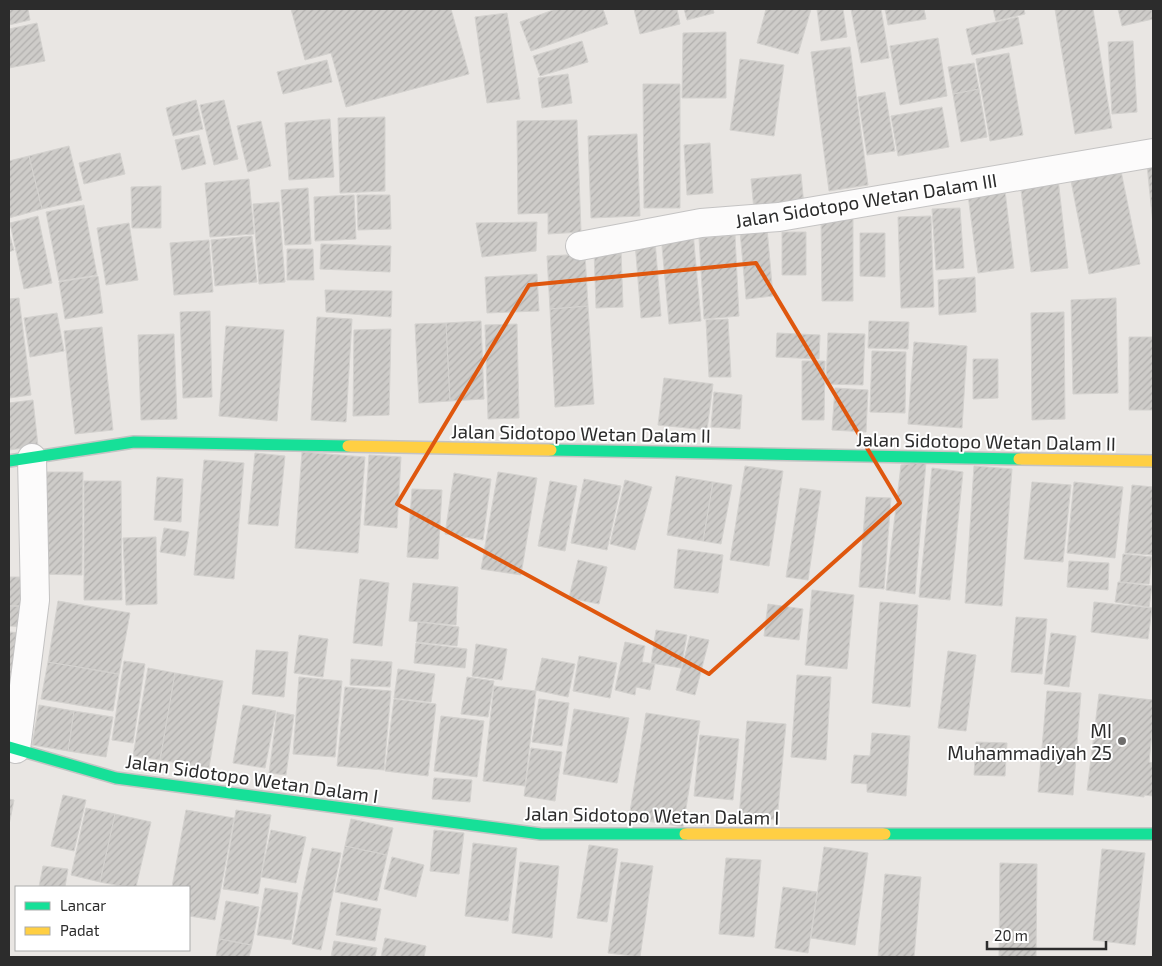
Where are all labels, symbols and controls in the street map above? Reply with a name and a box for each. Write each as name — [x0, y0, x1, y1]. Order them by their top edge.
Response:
street label: Jalan Sidotopo Wetan Dalam III — [733, 168, 999, 232]
street label: Jalan Sidotopo Wetan Dalam II — [451, 419, 711, 447]
street label: Jalan Sidotopo Wetan Dalam II — [856, 427, 1116, 455]
place label: MI Muhammadiyah 25 — [947, 719, 1112, 764]
marker: MI Muhammadiyah 25 — [1116, 735, 1128, 747]
street label: Jalan Sidotopo Wetan Dalam I — [124, 749, 380, 807]
street label: Jalan Sidotopo Wetan Dalam I — [524, 801, 780, 829]
legend — [15, 886, 190, 951]
text: Lancar — [60, 896, 106, 914]
scale bar — [987, 918, 1106, 950]
text: Padat — [60, 921, 100, 939]
text: 20 m — [994, 926, 1028, 944]

